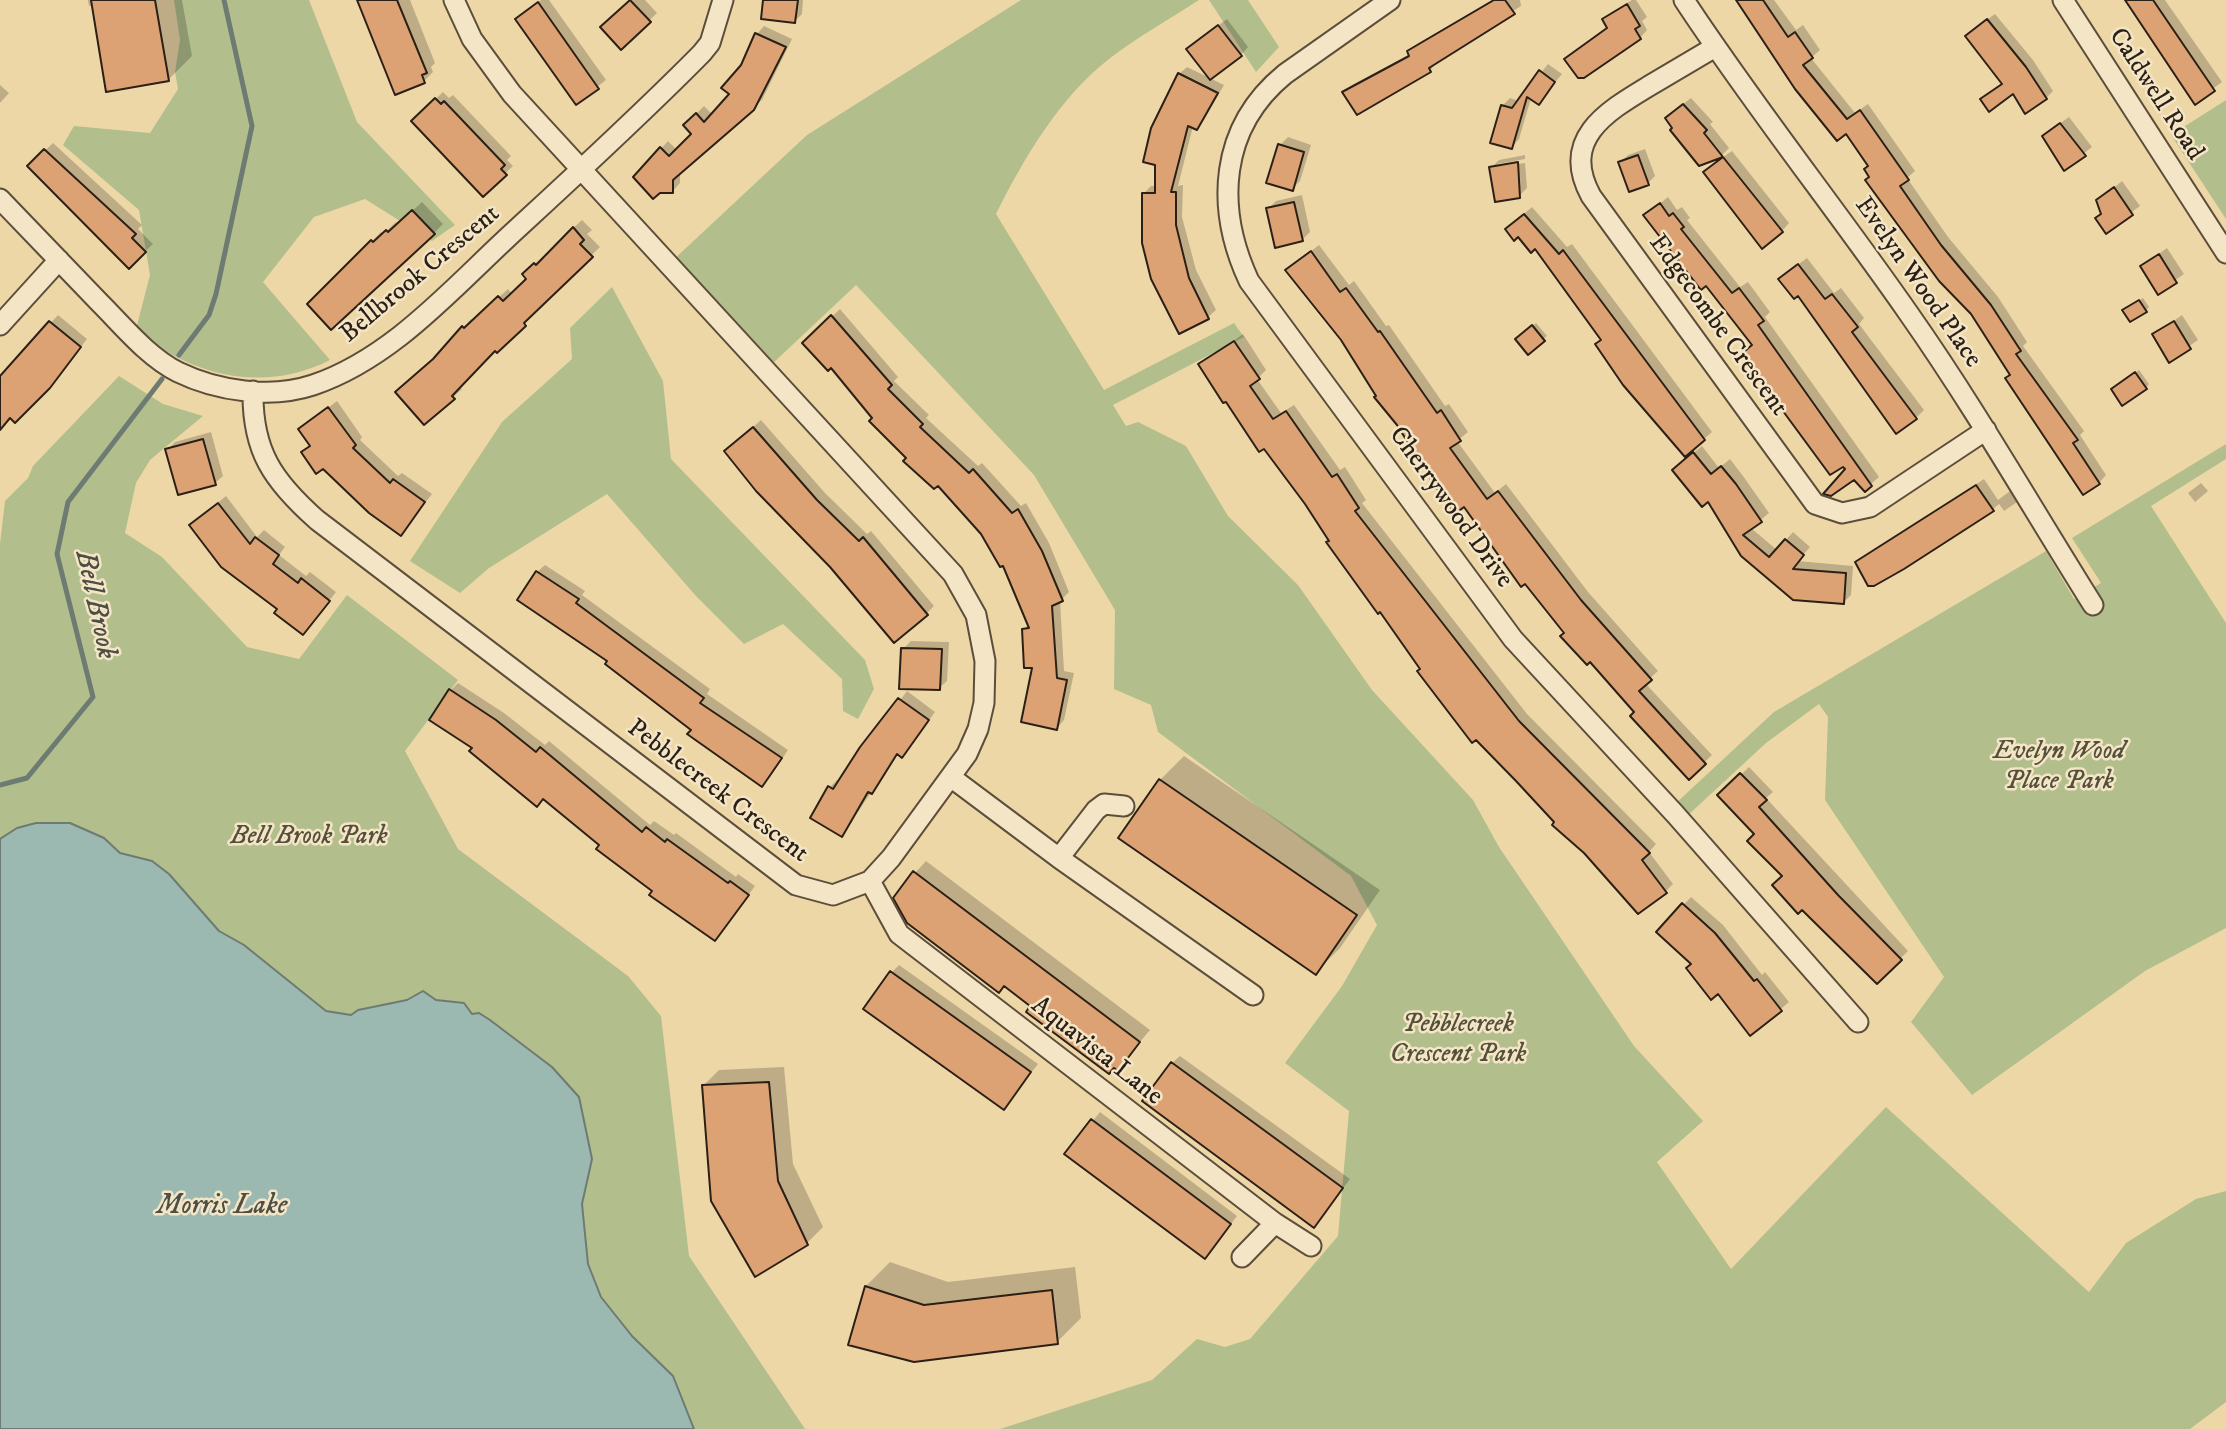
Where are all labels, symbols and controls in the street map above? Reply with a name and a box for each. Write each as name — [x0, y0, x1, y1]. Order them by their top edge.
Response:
street label: Caldwell Road — [2101, 23, 2209, 167]
street label: Evelyn Wood Place — [1847, 192, 1987, 374]
street label: Bellbrook Crescent — [335, 199, 507, 351]
street label: Edgecombe Crescent — [1641, 229, 1793, 423]
street label: Cherrywood Drive — [1381, 421, 1519, 595]
water label: Bell Brook — [66, 548, 122, 662]
street label: Pebblecreek Crescent — [620, 714, 814, 870]
park label: Evelyn Wood Place Park — [1993, 737, 2125, 798]
park label: Bell Brook Park — [230, 822, 388, 854]
street label: Aquavista Lane — [1024, 991, 1168, 1113]
park label: Pebblecreek Crescent Park — [1390, 1010, 1526, 1072]
water label: Morris Lake — [157, 1190, 287, 1224]

